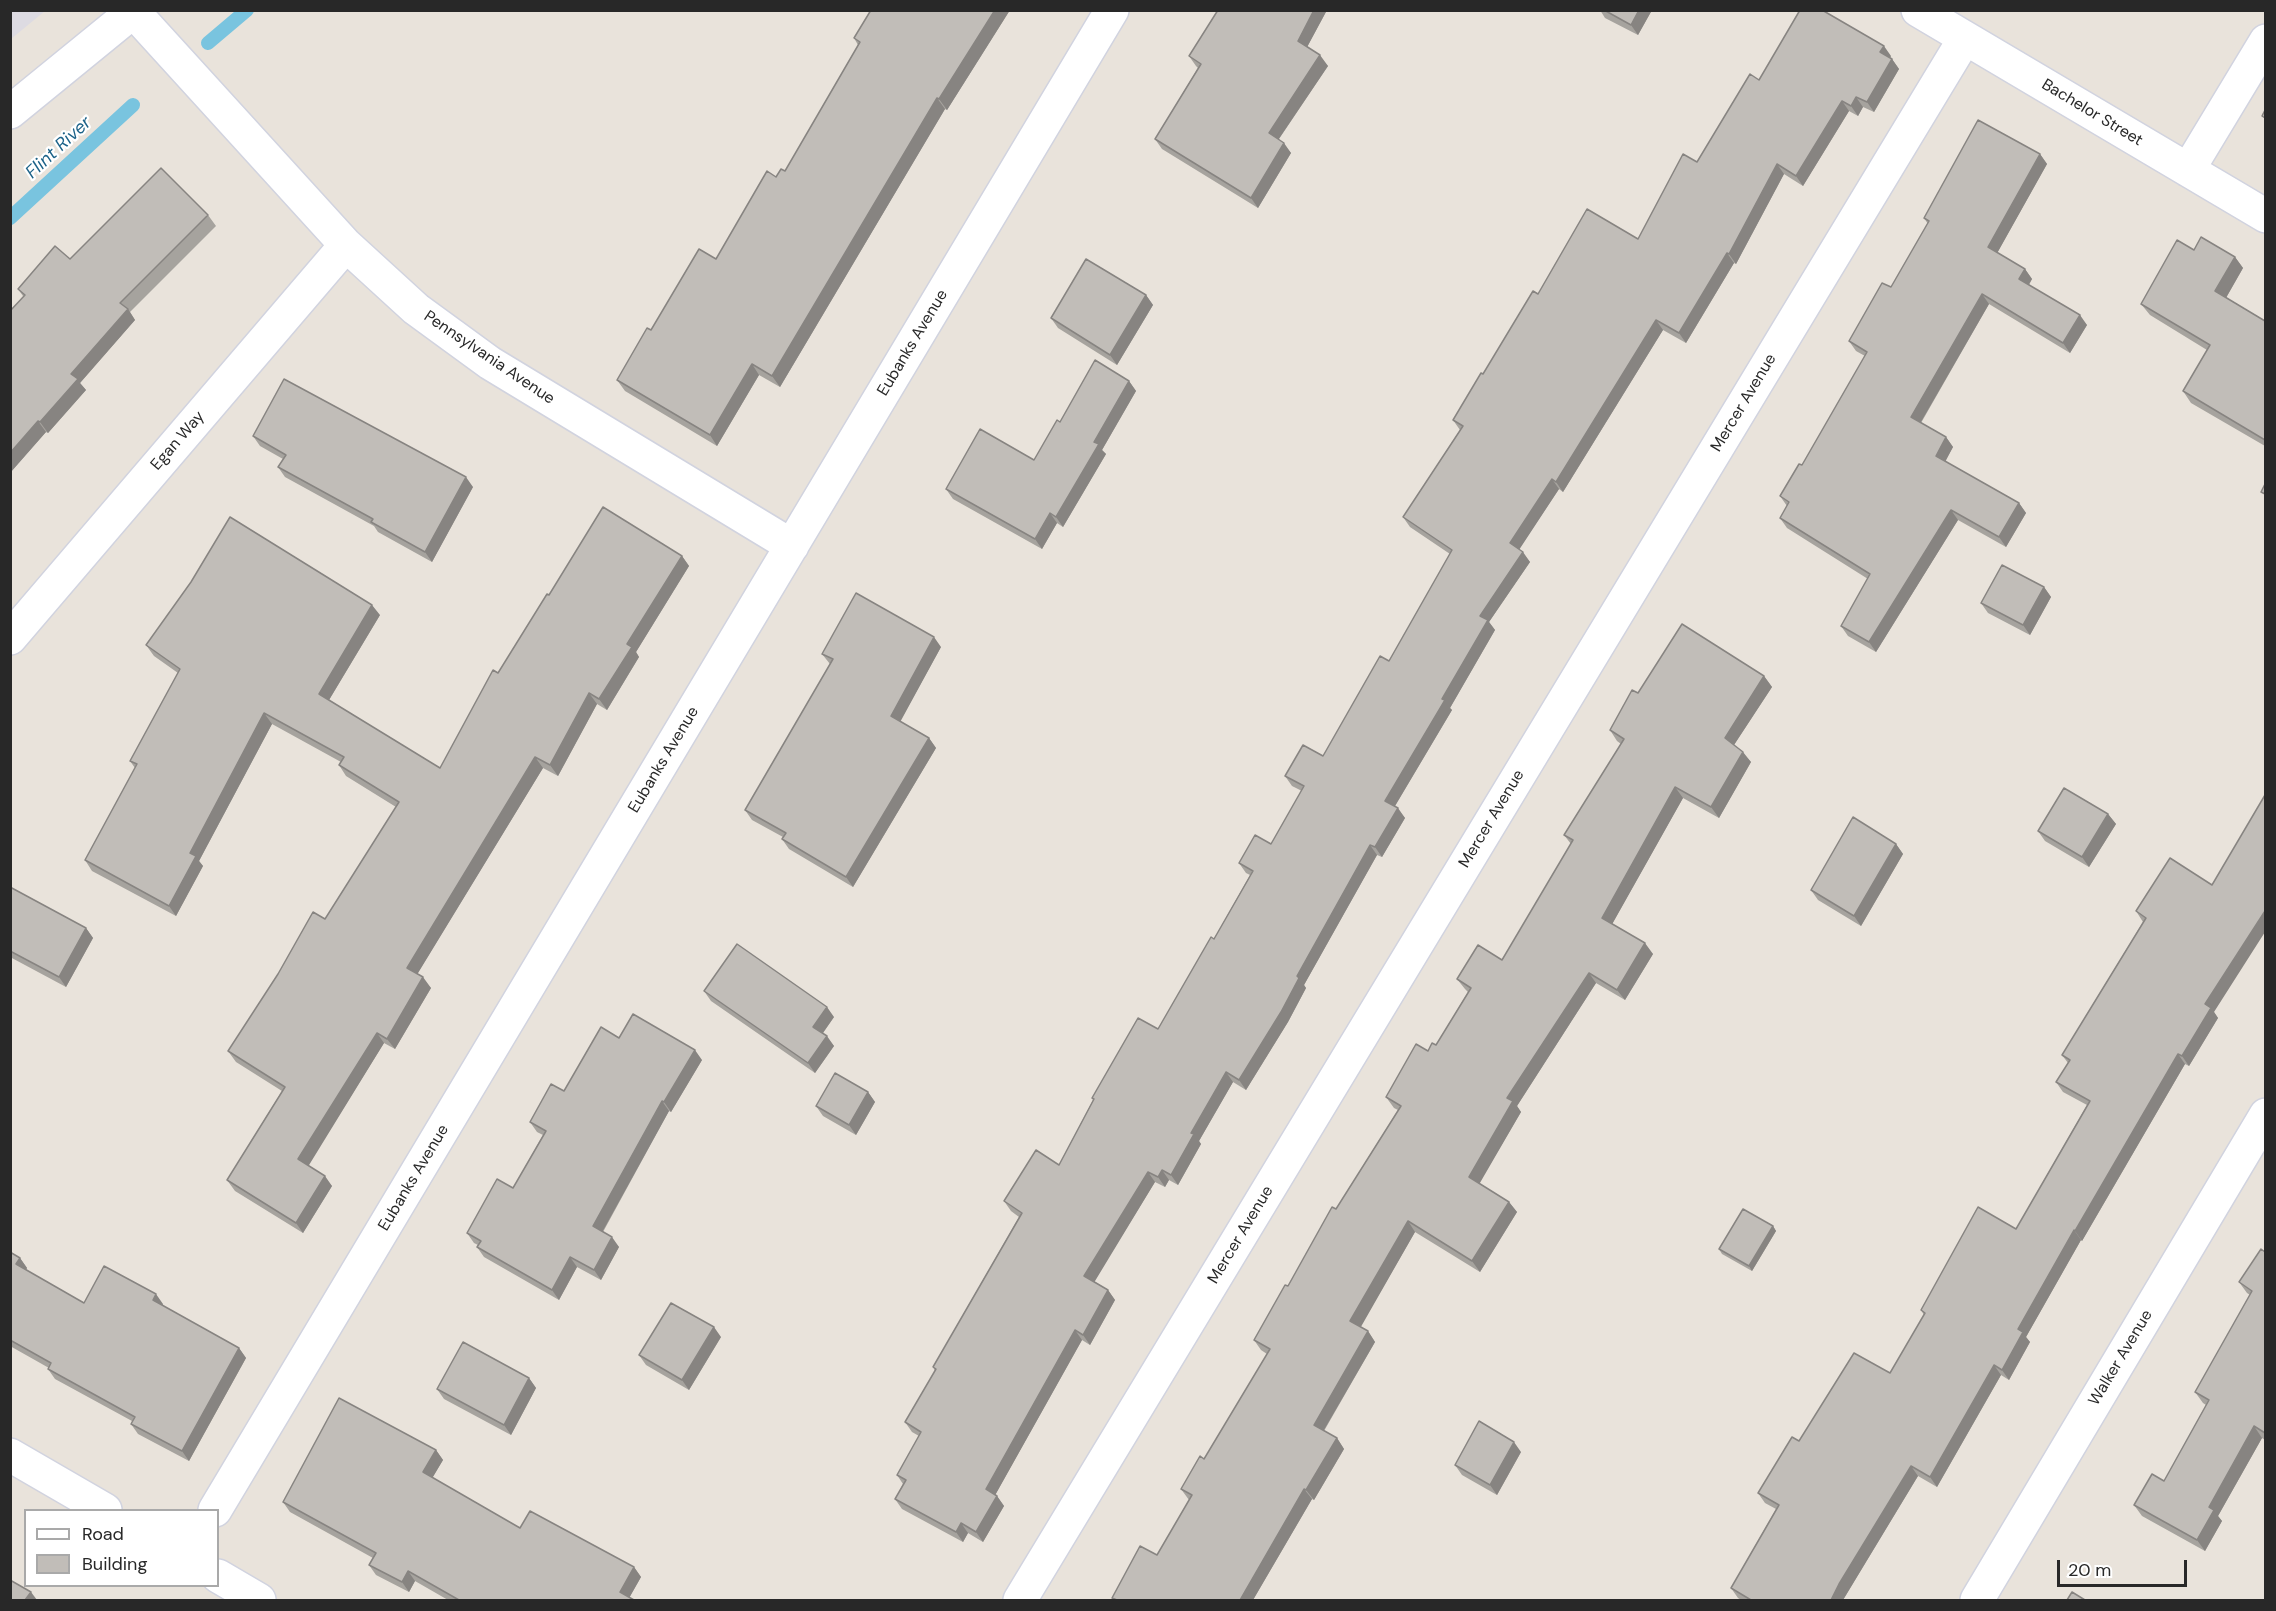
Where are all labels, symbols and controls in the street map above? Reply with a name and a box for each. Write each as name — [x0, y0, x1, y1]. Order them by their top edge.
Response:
street label: Bachelor Street — [2038, 75, 2146, 151]
water label: Flint River — [22, 112, 96, 184]
street label: Eubanks Avenue — [874, 286, 952, 400]
street label: Pennsylvania Avenue — [420, 307, 558, 409]
street label: Mercer Avenue — [1707, 351, 1781, 455]
street label: Egan Way — [147, 407, 209, 475]
street label: Eubanks Avenue — [625, 703, 703, 817]
street label: Mercer Avenue — [1455, 767, 1529, 871]
street label: Eubanks Avenue — [375, 1121, 453, 1235]
street label: Mercer Avenue — [1204, 1183, 1278, 1287]
street label: Walker Avenue — [2085, 1307, 2157, 1409]
legend — [24, 1509, 219, 1587]
text: Road — [82, 1522, 124, 1546]
scale bar — [2060, 1548, 2190, 1586]
text: Building — [82, 1552, 147, 1576]
text: 20 m — [2068, 1558, 2111, 1582]

